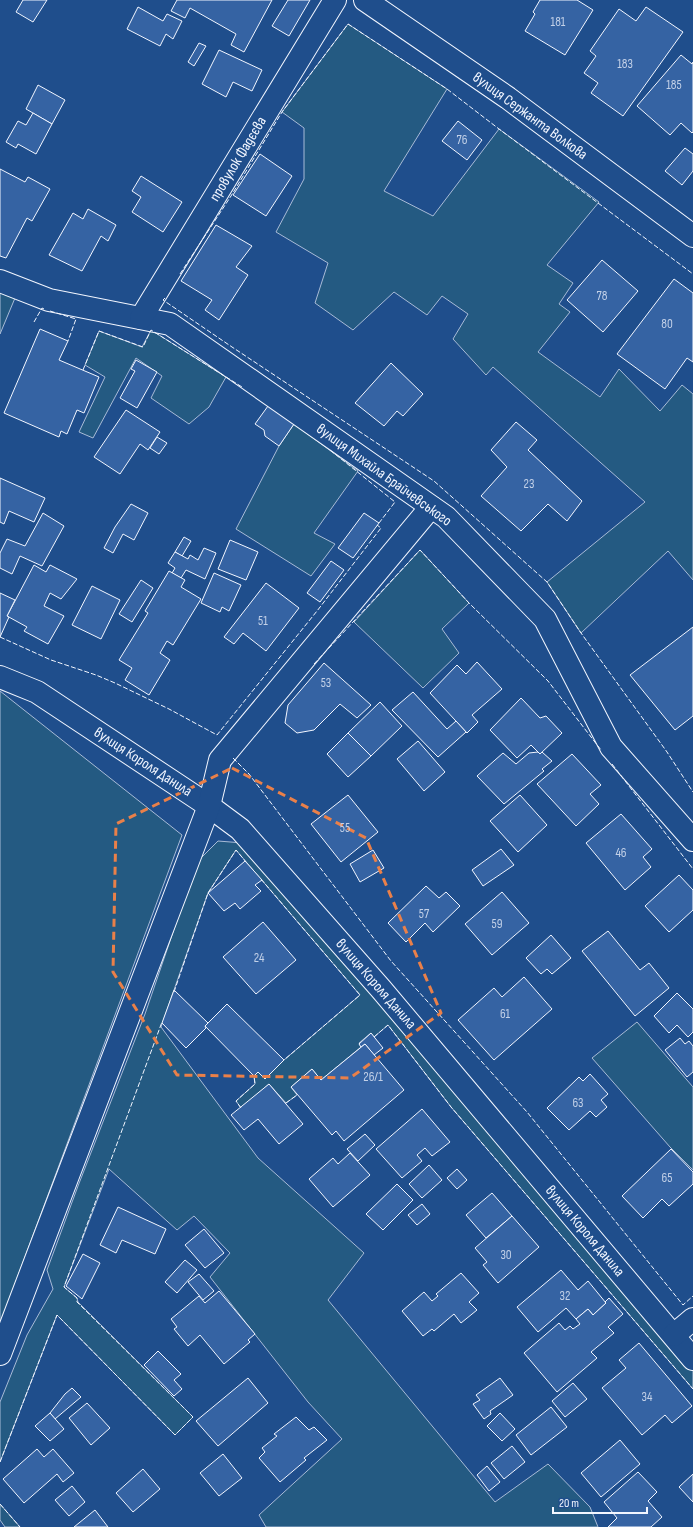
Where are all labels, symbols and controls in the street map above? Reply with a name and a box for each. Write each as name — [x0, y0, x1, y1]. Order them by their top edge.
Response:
house number: 181 — [551, 14, 566, 30]
house number: 183 — [617, 56, 633, 72]
street label: вулиця Сержанта Волкова — [469, 68, 591, 164]
house number: 185 — [666, 77, 682, 93]
street label: провулок Фадєєва — [205, 113, 271, 205]
house number: 76 — [457, 132, 468, 148]
house number: 78 — [597, 288, 608, 304]
house number: 80 — [661, 316, 673, 332]
street label: вулиця Михайла Брайчевського — [313, 419, 455, 531]
house number: 23 — [524, 476, 534, 492]
house number: 51 — [258, 613, 268, 629]
house number: 53 — [321, 675, 331, 691]
street label: вулиця Короля Данила — [90, 723, 196, 801]
house number: 55 — [340, 820, 350, 836]
house number: 46 — [615, 845, 627, 861]
house number: 57 — [419, 906, 430, 922]
house number: 59 — [492, 916, 503, 932]
street label: вулиця Короля Данила — [332, 935, 421, 1033]
house number: 24 — [254, 950, 265, 966]
house number: 61 — [500, 1006, 511, 1022]
house number: 26/1 — [363, 1069, 383, 1085]
house number: 63 — [572, 1095, 584, 1111]
house number: 65 — [662, 1170, 672, 1186]
street label: вулиця Короля Данила — [541, 1181, 629, 1281]
house number: 30 — [500, 1247, 512, 1263]
house number: 32 — [560, 1288, 570, 1304]
house number: 34 — [642, 1389, 653, 1405]
scale bar — [553, 1489, 647, 1515]
text: 20 m — [559, 1496, 579, 1511]

